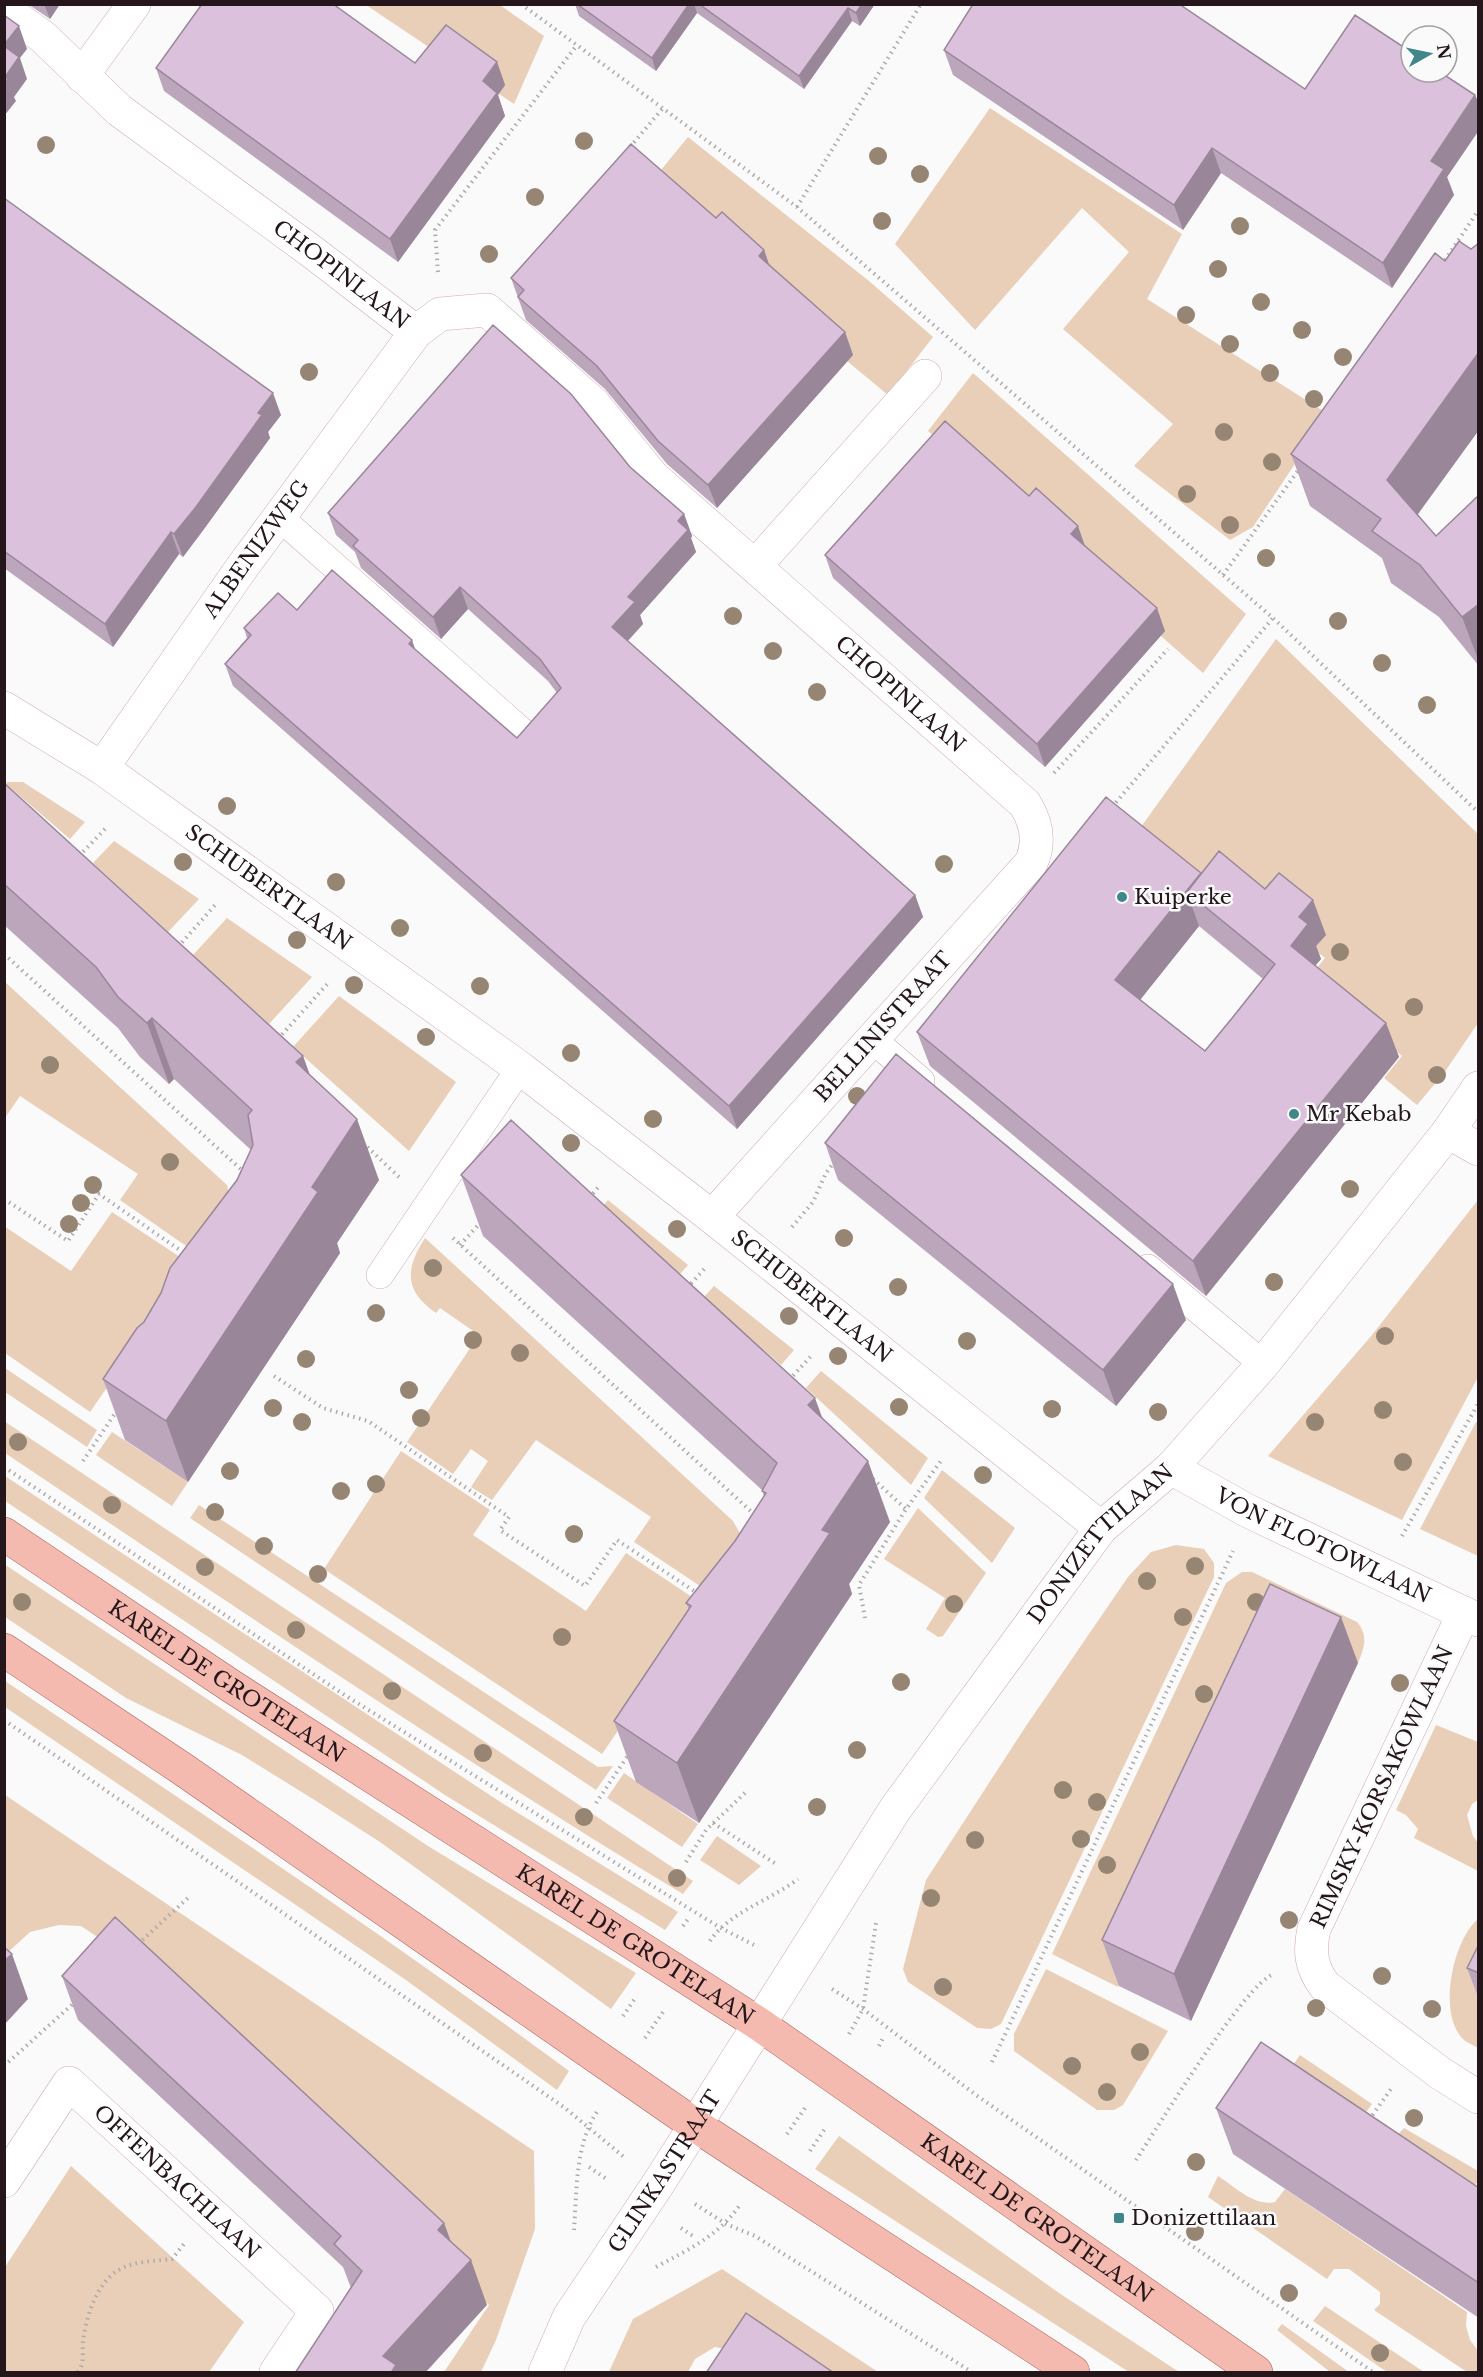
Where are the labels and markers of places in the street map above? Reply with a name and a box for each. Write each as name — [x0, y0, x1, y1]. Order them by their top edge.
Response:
place label: Kuiperke — [1134, 884, 1232, 910]
marker: Kuiperke — [1115, 890, 1129, 904]
place label: Mr Kebab — [1306, 1101, 1411, 1127]
marker: Mr Kebab — [1287, 1107, 1301, 1121]
place label: Donizettilaan — [1131, 2205, 1276, 2231]
marker: Donizettilaan — [1112, 2211, 1126, 2225]

